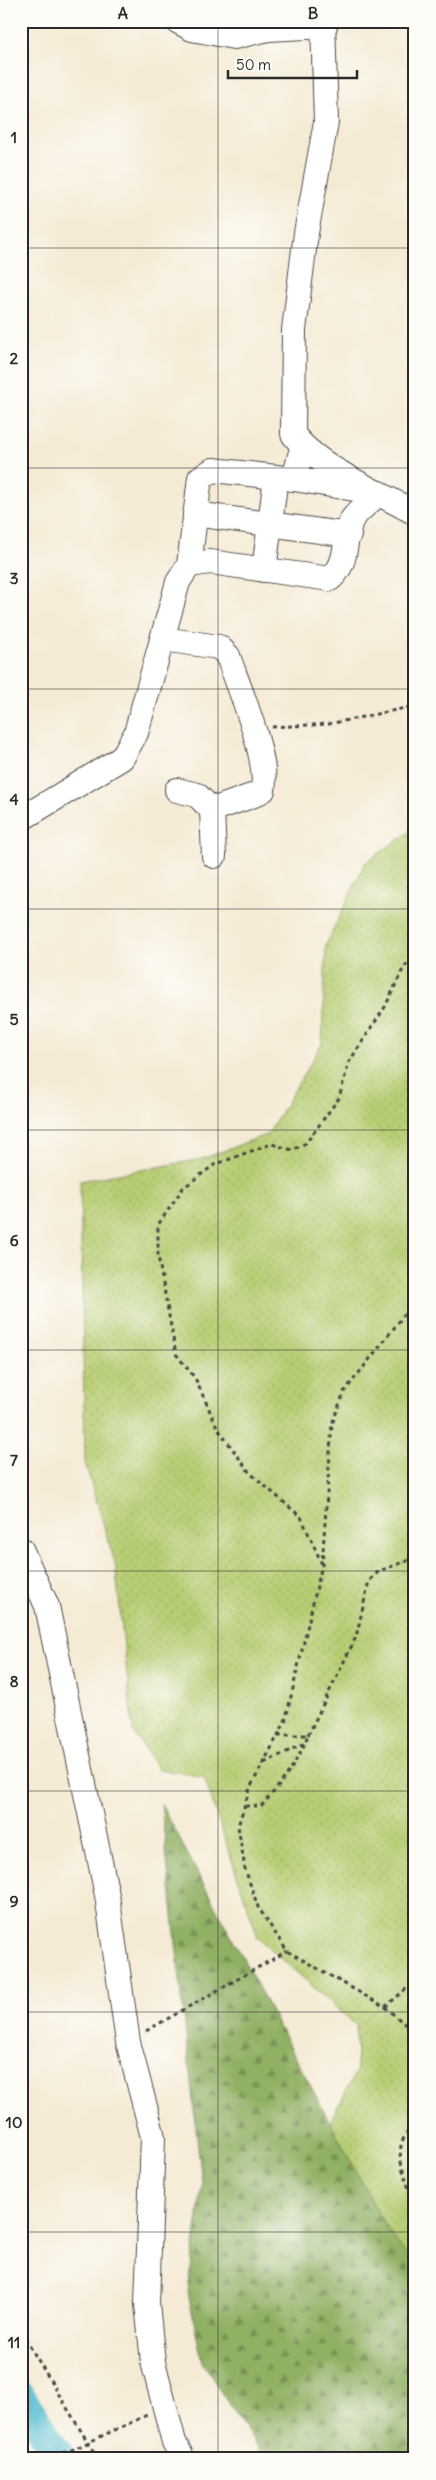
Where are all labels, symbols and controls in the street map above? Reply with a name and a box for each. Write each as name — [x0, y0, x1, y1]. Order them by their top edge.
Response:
text: A — [118, 3, 128, 23]
text: B — [308, 3, 319, 23]
scale bar — [228, 48, 357, 80]
text: 50 m — [236, 55, 271, 74]
text: 1 — [11, 127, 17, 147]
text: 2 — [10, 348, 19, 368]
text: 3 — [9, 568, 19, 588]
text: 4 — [9, 789, 19, 809]
text: 5 — [9, 1009, 19, 1029]
text: 6 — [9, 1230, 19, 1250]
text: 7 — [10, 1450, 18, 1470]
text: 8 — [9, 1671, 19, 1691]
text: 9 — [9, 1891, 19, 1911]
text: 10 — [6, 2112, 22, 2132]
text: 11 — [8, 2332, 20, 2352]

